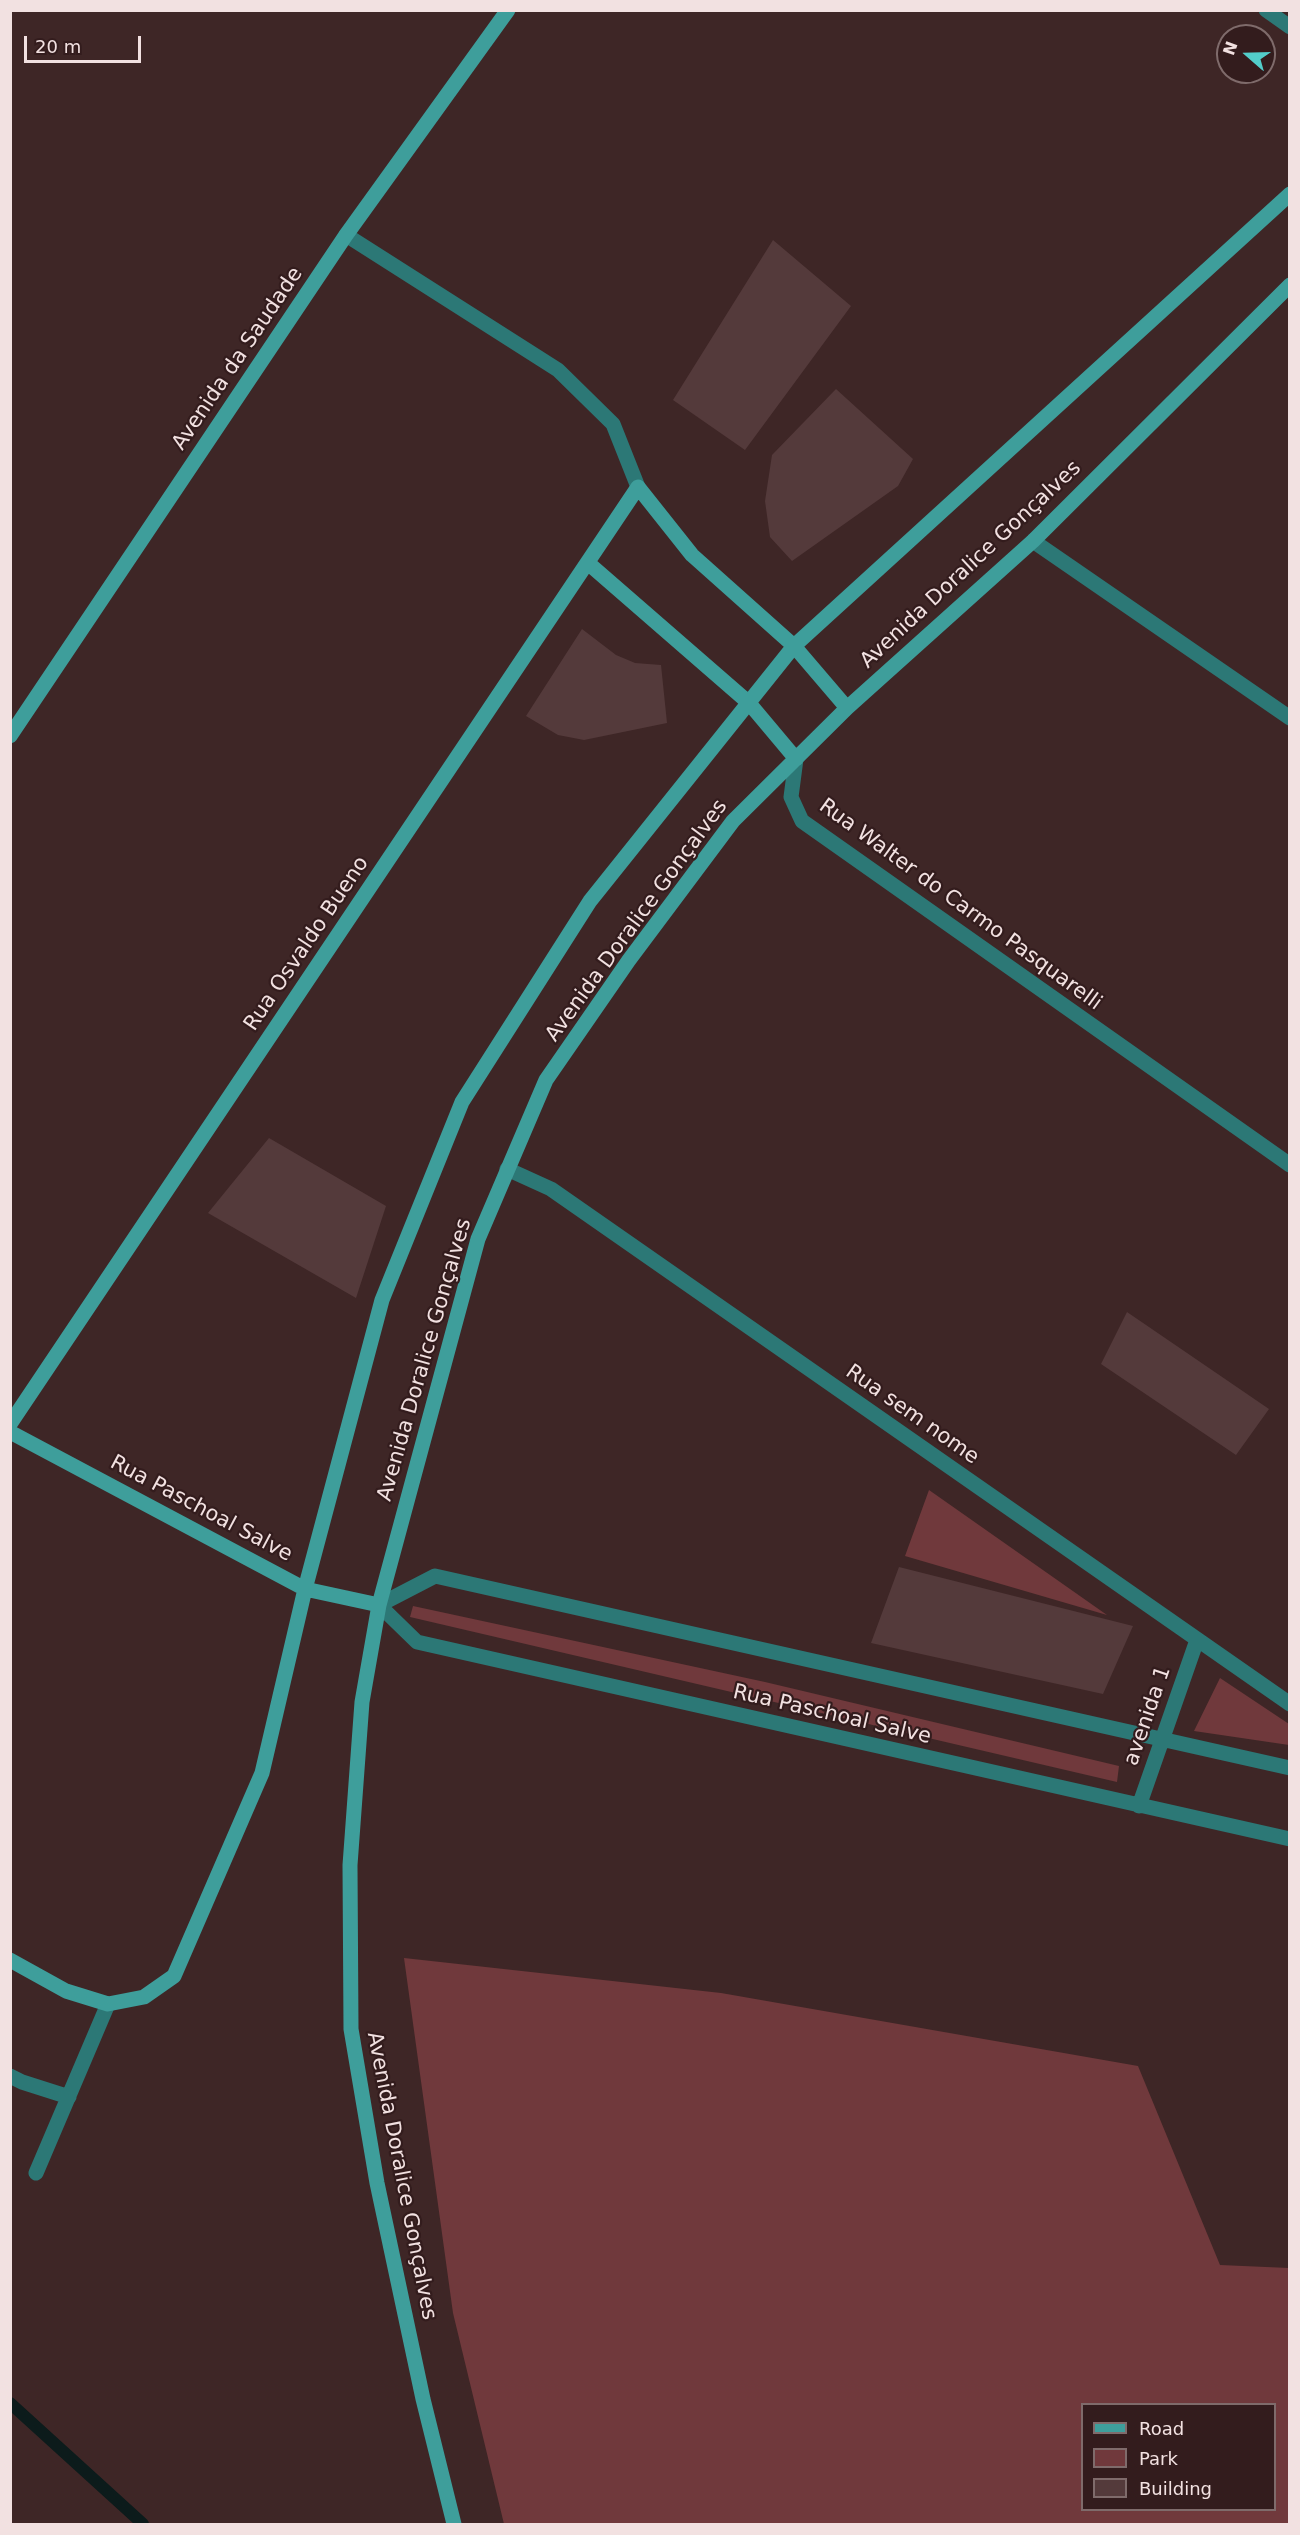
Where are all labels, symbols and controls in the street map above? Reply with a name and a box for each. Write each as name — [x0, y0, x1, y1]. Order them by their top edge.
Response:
scale bar — [27, 24, 144, 62]
north arrow — [1216, 24, 1276, 84]
text: 20 m — [35, 36, 81, 57]
text: N — [1219, 39, 1242, 58]
street label: Avenida da Saudade — [167, 263, 309, 455]
street label: Avenida Doralice Gonçalves — [855, 456, 1087, 674]
street label: Rua Walter do Carmo Pasquarelli — [814, 794, 1106, 1016]
street label: Avenida Doralice Gonçalves — [541, 795, 733, 1047]
street label: Rua Osvaldo Bueno — [239, 852, 375, 1036]
street label: Avenida Doralice Gonçalves — [373, 1216, 477, 1504]
street label: Rua sem nome — [840, 1360, 984, 1470]
street label: Rua Paschoal Salve — [106, 1450, 296, 1568]
street label: avenida 1 — [1119, 1663, 1177, 1769]
street label: Rua Paschoal Salve — [731, 1680, 933, 1750]
street label: Avenida Doralice Gonçalves — [361, 2030, 441, 2322]
legend — [1081, 2403, 1276, 2511]
text: Road — [1139, 2418, 1184, 2439]
text: Park — [1139, 2448, 1178, 2469]
text: Building — [1139, 2478, 1212, 2499]

